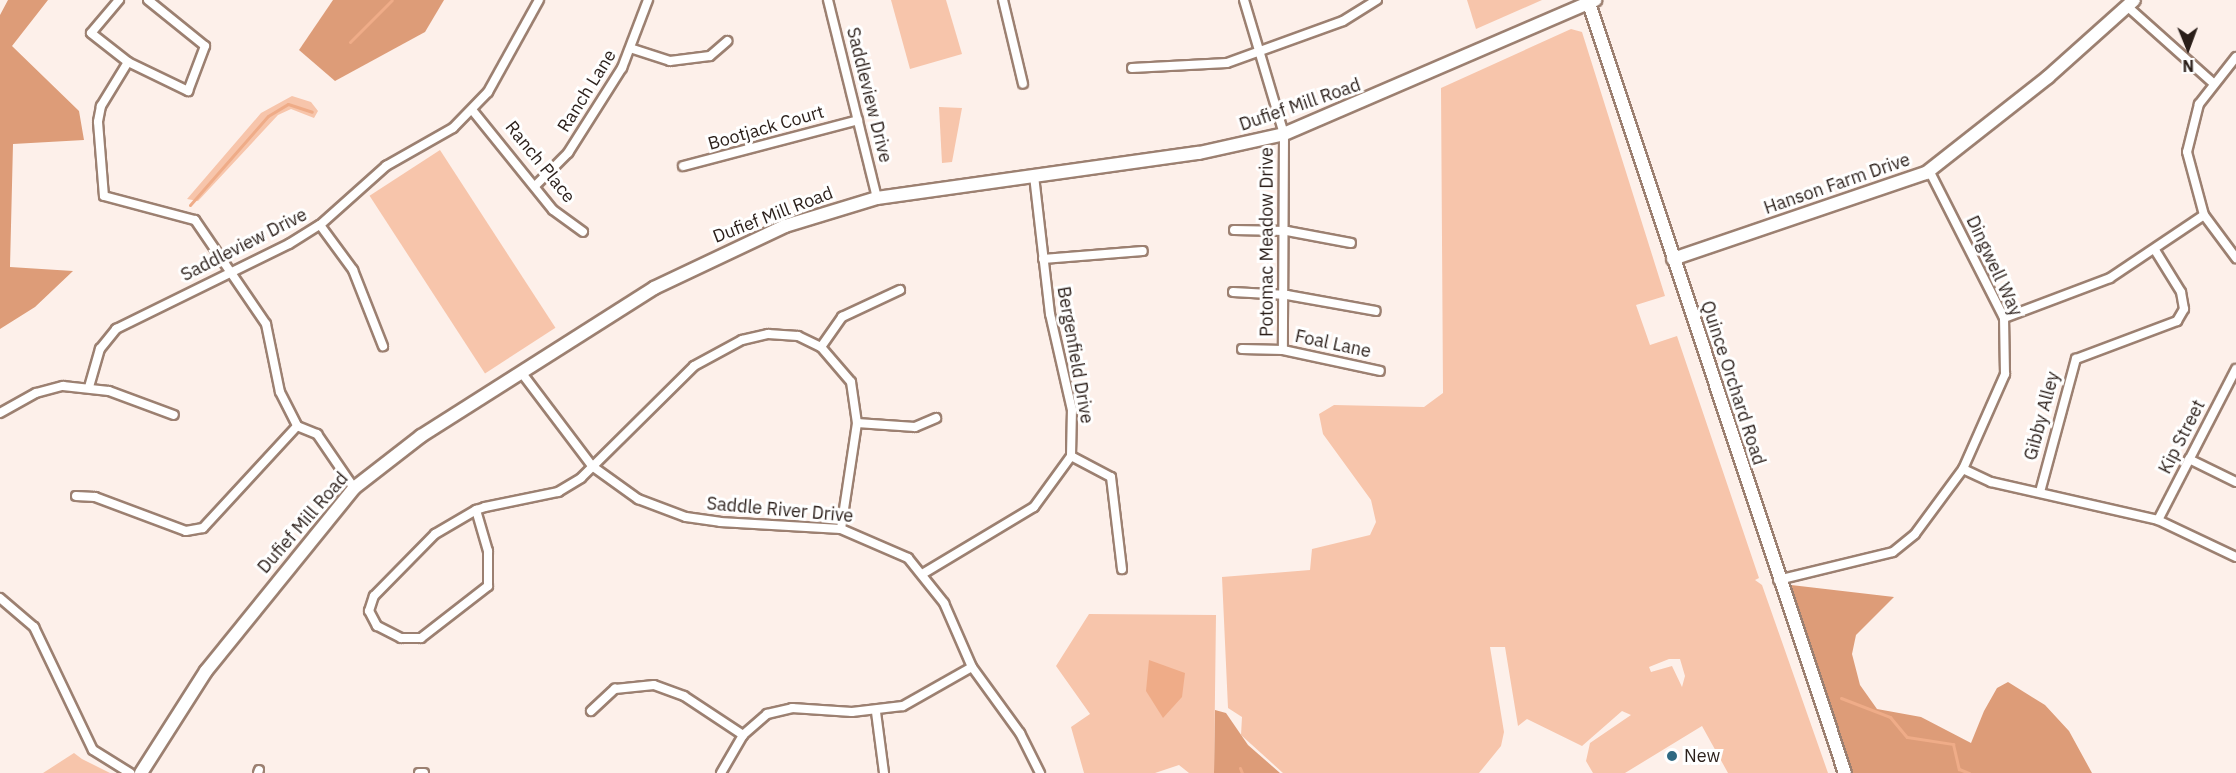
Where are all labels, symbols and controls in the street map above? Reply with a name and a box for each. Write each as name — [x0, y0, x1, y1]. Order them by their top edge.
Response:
north arrow — [2158, 18, 2218, 78]
street label: Saddleview Drive — [842, 25, 896, 165]
street label: Ranch Lane — [553, 46, 621, 136]
text: N — [2182, 56, 2194, 76]
street label: Dufief Mill Road — [1236, 74, 1364, 136]
street label: Bootjack Court — [706, 101, 826, 155]
street label: Ranch Place — [500, 117, 580, 207]
street label: Potomac Meadow Drive — [1256, 147, 1278, 337]
street label: Hanson Farm Drive — [1761, 149, 1913, 219]
street label: Dufief Mill Road — [710, 182, 836, 248]
street label: Saddleview Drive — [177, 204, 311, 286]
street label: Dingwell Way — [1961, 212, 2027, 320]
street label: Bergenfield Drive — [1052, 285, 1098, 425]
street label: Quince Orchard Road — [1696, 298, 1770, 468]
street label: Foal Lane — [1293, 325, 1373, 363]
street label: Gibby Alley — [2020, 369, 2064, 463]
street label: Kip Street — [2154, 396, 2210, 478]
street label: Dufief Mill Road — [253, 468, 353, 578]
street label: Saddle River Drive — [706, 493, 854, 527]
place label: New — [1684, 745, 1720, 767]
marker: New — [1665, 749, 1679, 763]

